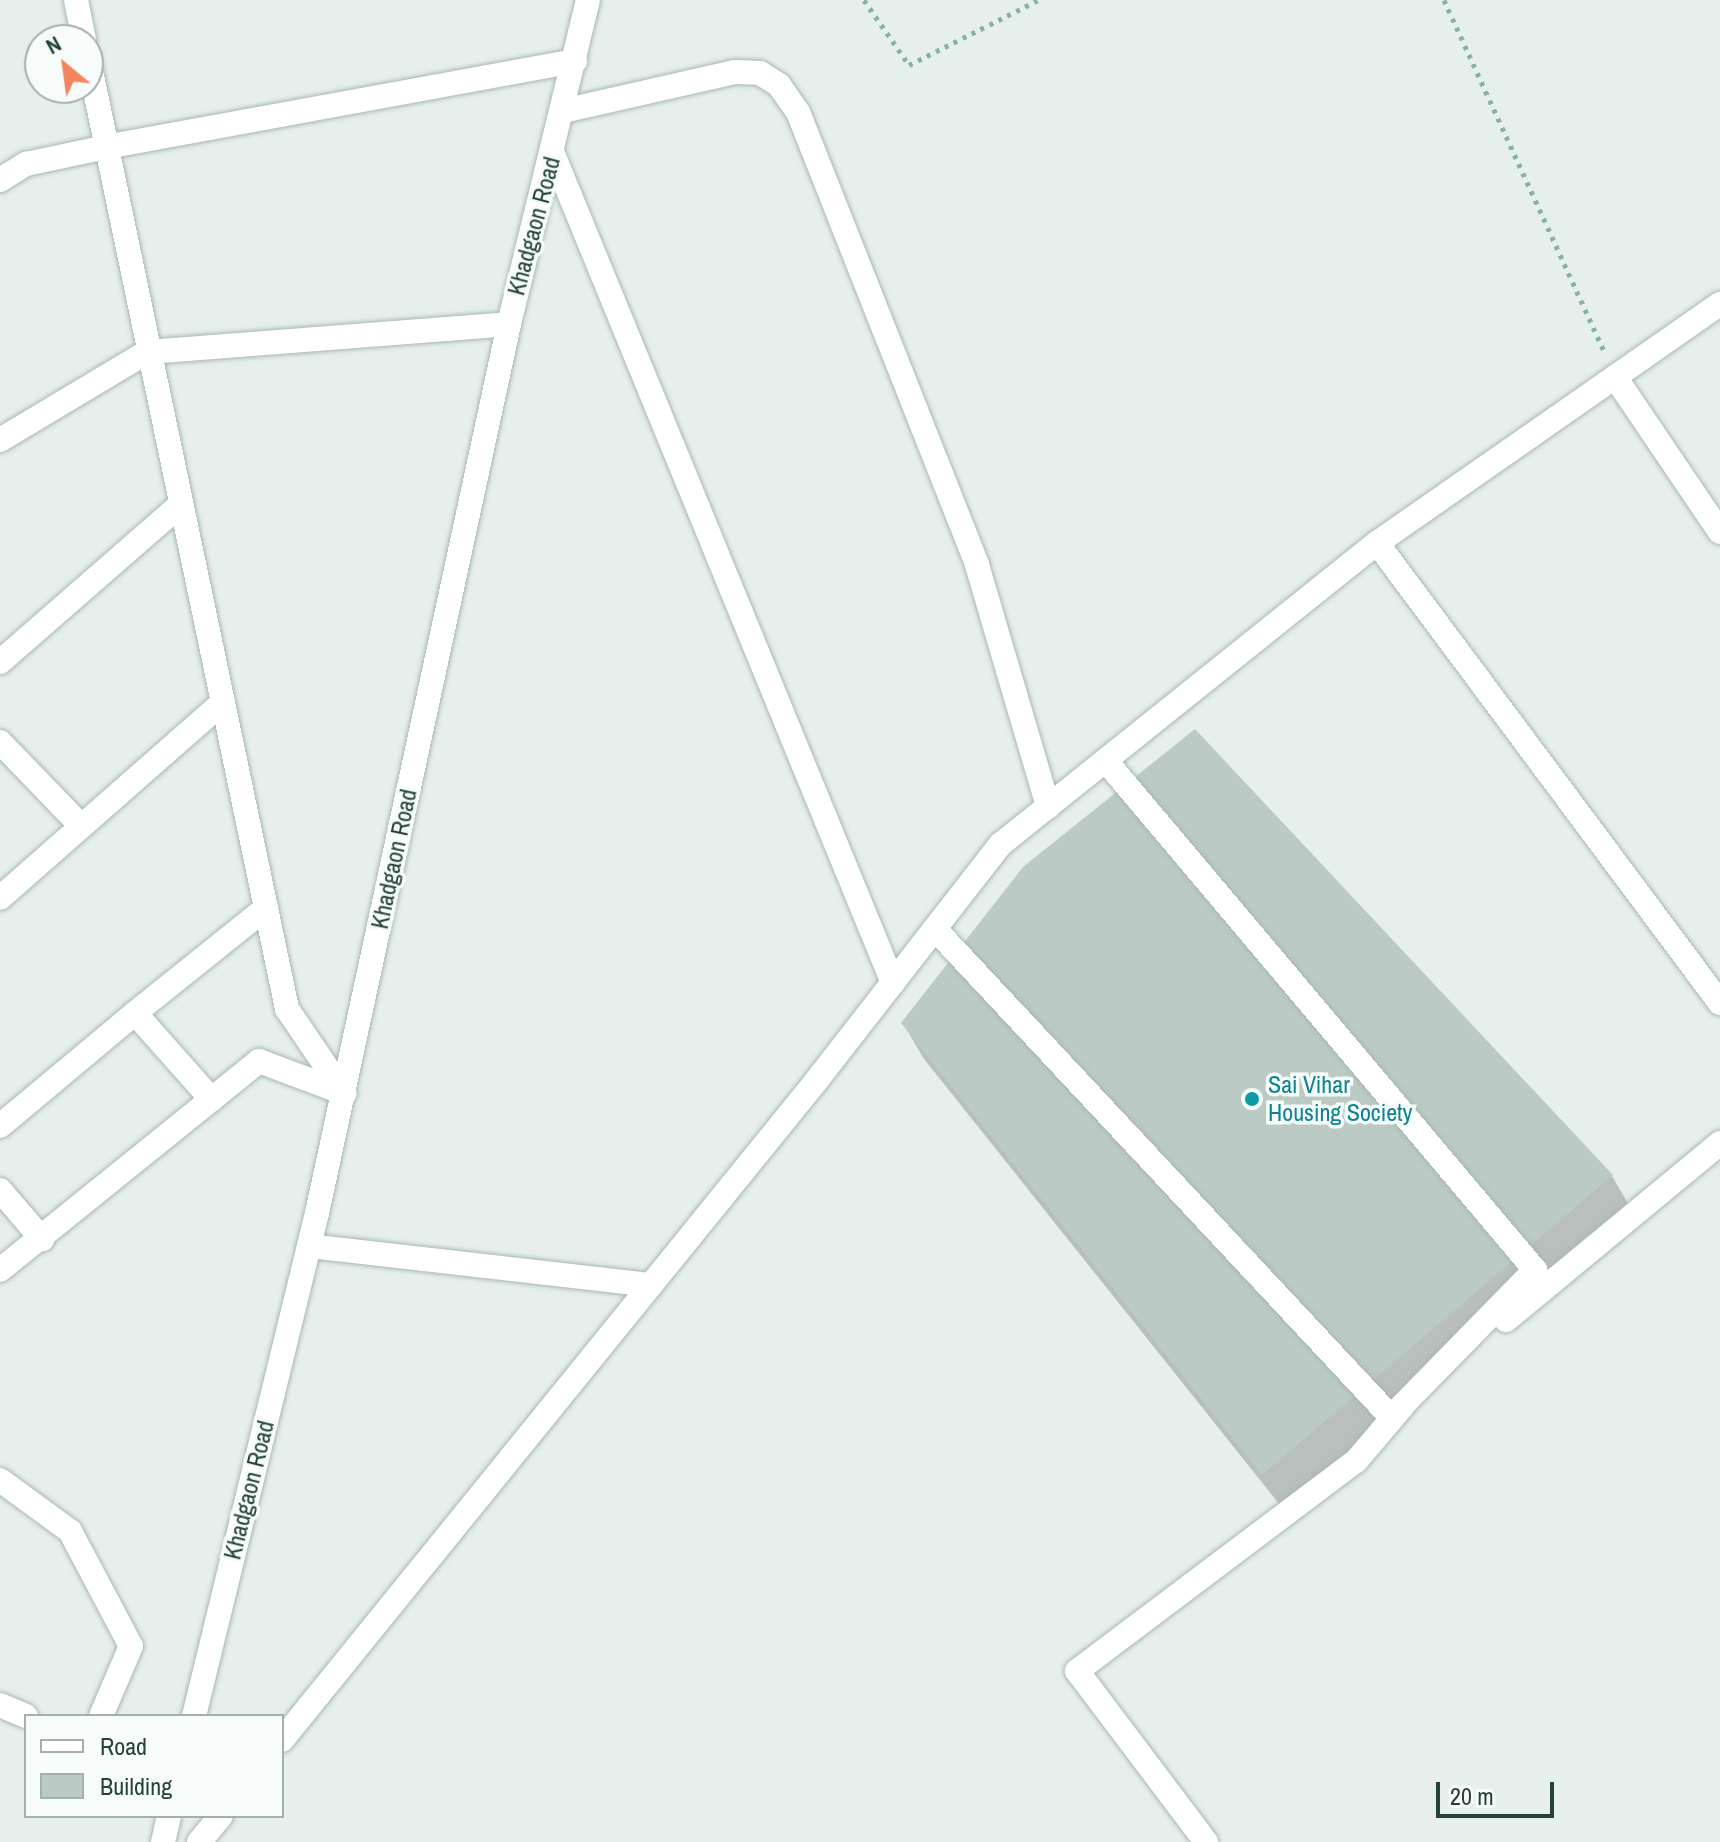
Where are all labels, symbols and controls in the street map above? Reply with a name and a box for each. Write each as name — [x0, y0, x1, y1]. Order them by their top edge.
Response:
north arrow — [24, 24, 104, 104]
text: N — [40, 28, 66, 61]
street label: Khadgaon Road — [502, 154, 566, 298]
street label: Khadgaon Road — [365, 786, 423, 932]
place label: Sai Vihar Housing Society — [1268, 1071, 1412, 1127]
marker: Sai Vihar Housing Society — [1243, 1090, 1261, 1108]
street label: Khadgaon Road — [218, 1418, 280, 1562]
legend — [24, 1714, 284, 1818]
text: Road — [100, 1730, 147, 1762]
scale bar — [1440, 1766, 1558, 1816]
text: Building — [100, 1770, 172, 1802]
text: 20 m — [1450, 1780, 1494, 1812]

